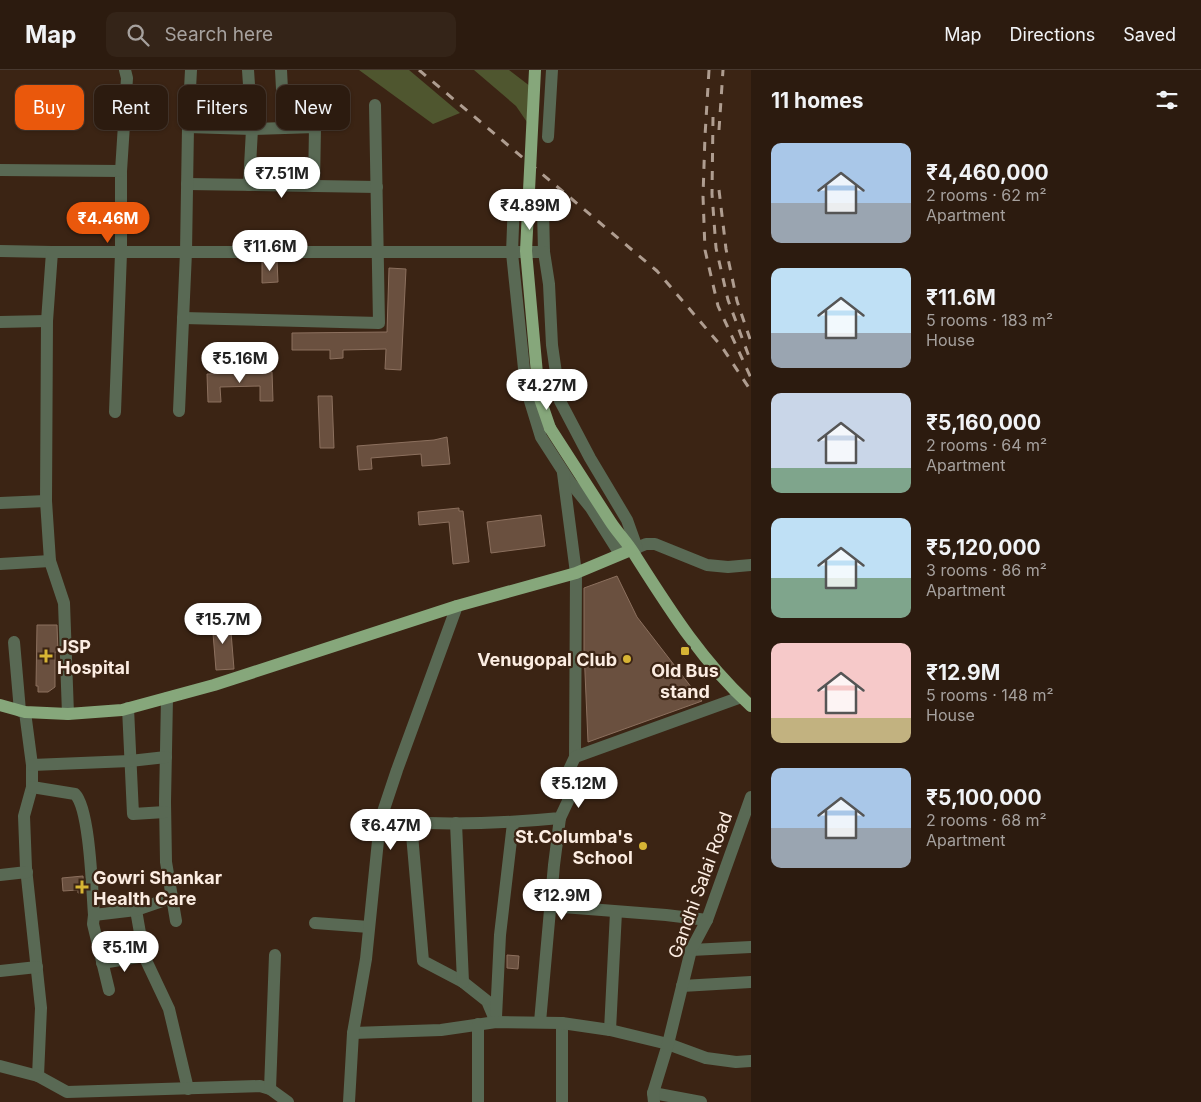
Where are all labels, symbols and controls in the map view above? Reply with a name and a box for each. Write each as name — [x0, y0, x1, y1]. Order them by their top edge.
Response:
search box — [106, 12, 456, 57]
text: Map — [25, 20, 76, 49]
icon: search — [124, 21, 152, 49]
text: Search here — [164, 23, 273, 46]
text: Map — [944, 24, 982, 45]
text: Directions — [1010, 24, 1095, 45]
text: Saved — [1123, 24, 1176, 45]
chip: Buy — [15, 85, 84, 130]
chip: Rent — [94, 85, 168, 130]
chip: Filters — [178, 85, 266, 130]
chip: New — [276, 85, 350, 130]
icon: filters — [1153, 86, 1181, 114]
text: 11 homes — [771, 88, 863, 113]
pin: ₹7.51M — [241, 156, 323, 199]
text: ₹4,460,000 — [926, 160, 1049, 185]
text: ₹7.51M — [255, 163, 309, 183]
icon: home — [811, 163, 871, 223]
text: 2 rooms · 62 m² — [926, 185, 1047, 205]
pin: ₹4.89M — [489, 189, 571, 231]
text: ₹4.89M — [500, 195, 560, 215]
pin: ₹4.46M — [67, 202, 149, 244]
text: Apartment — [926, 205, 1006, 225]
text: ₹4.46M — [78, 208, 138, 228]
pin: ₹11.6M — [229, 230, 311, 272]
text: ₹11.6M — [243, 236, 297, 256]
text: ₹11.6M — [926, 285, 996, 310]
icon: home — [811, 288, 871, 348]
text: 5 rooms · 183 m² — [926, 310, 1053, 330]
text: House — [926, 330, 975, 350]
pin: ₹5.16M — [199, 342, 281, 384]
text: ₹5.16M — [212, 348, 268, 368]
pin: ₹4.27M — [506, 368, 588, 411]
text: ₹4.27M — [517, 375, 577, 395]
text: ₹5,160,000 — [926, 410, 1041, 435]
icon: home — [811, 413, 871, 473]
text: 2 rooms · 64 m² — [926, 435, 1047, 455]
text: Apartment — [926, 455, 1006, 475]
text: ₹5,120,000 — [926, 535, 1041, 560]
icon: home — [811, 538, 871, 598]
text: 3 rooms · 86 m² — [926, 560, 1047, 580]
text: Apartment — [926, 580, 1006, 600]
pin: ₹15.7M — [182, 602, 264, 645]
text: ₹15.7M — [195, 609, 251, 629]
place label: JSP Hospital — [57, 636, 130, 678]
marker: Old Bus stand — [679, 645, 691, 657]
marker: JSP Hospital — [39, 649, 53, 663]
place label: Venugopal Club — [477, 649, 617, 670]
marker: Venugopal Club — [621, 653, 633, 665]
place label: Old Bus stand — [651, 660, 719, 702]
text: ₹12.9M — [926, 660, 1000, 685]
icon: home — [811, 663, 871, 723]
text: 5 rooms · 148 m² — [926, 685, 1054, 705]
text: House — [926, 705, 975, 725]
pin: ₹5.12M — [538, 766, 620, 809]
text: ₹5.12M — [552, 773, 606, 793]
text: ₹5,100,000 — [926, 785, 1042, 810]
icon: home — [811, 788, 871, 848]
pin: ₹6.47M — [350, 808, 432, 851]
street label: Gandhi Salai Road — [664, 809, 736, 961]
text: 2 rooms · 68 m² — [926, 810, 1047, 830]
text: ₹6.47M — [361, 815, 421, 835]
place label: St.Columba's School — [515, 826, 633, 868]
text: Apartment — [926, 830, 1006, 850]
marker: St.Columba's School — [637, 840, 649, 852]
place label: Gowri Shankar Health Care — [93, 867, 222, 909]
pin: ₹12.9M — [521, 878, 603, 921]
marker: Gowri Shankar Health Care — [75, 880, 89, 894]
text: ₹12.9M — [534, 885, 590, 905]
pin: ₹5.1M — [90, 930, 160, 973]
text: ₹5.1M — [103, 937, 147, 957]

